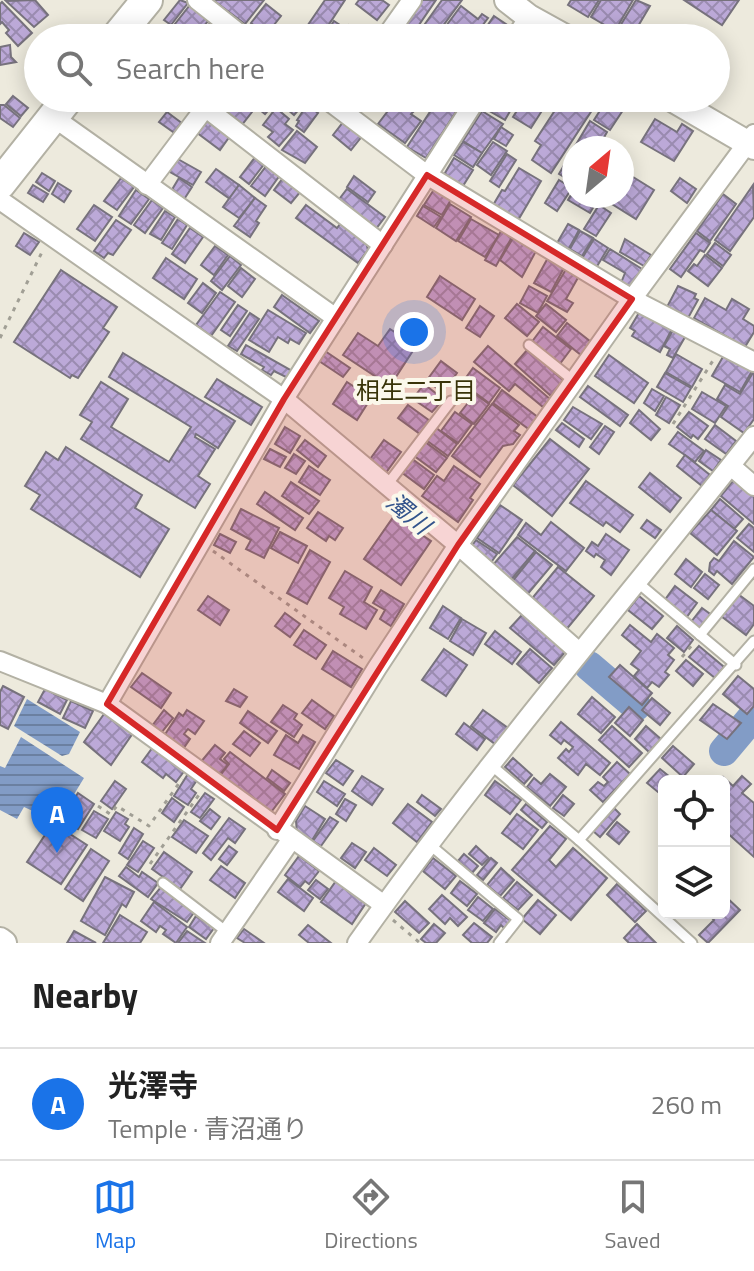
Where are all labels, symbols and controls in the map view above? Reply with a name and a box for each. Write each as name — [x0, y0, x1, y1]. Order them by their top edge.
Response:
search box — [24, 24, 730, 112]
text: Search here — [116, 45, 265, 91]
icon: search — [52, 46, 96, 90]
north arrow — [562, 136, 634, 208]
your location — [394, 312, 434, 352]
district label: 相生二丁目 — [356, 372, 476, 408]
water label: 濁川 — [379, 484, 441, 544]
map controls — [658, 775, 730, 919]
button: locate — [658, 775, 730, 847]
pin: A — [31, 787, 83, 853]
button: layers — [658, 847, 730, 919]
text: Nearby — [32, 969, 138, 1021]
text: 光澤寺 — [108, 1062, 198, 1108]
text: A — [50, 1085, 66, 1124]
text: 260 m — [651, 1085, 722, 1124]
text: Temple · 青沼通り — [108, 1109, 308, 1148]
tab: Map — [93, 1175, 137, 1257]
tab: Directions — [324, 1175, 418, 1257]
tab: Saved — [605, 1175, 661, 1257]

